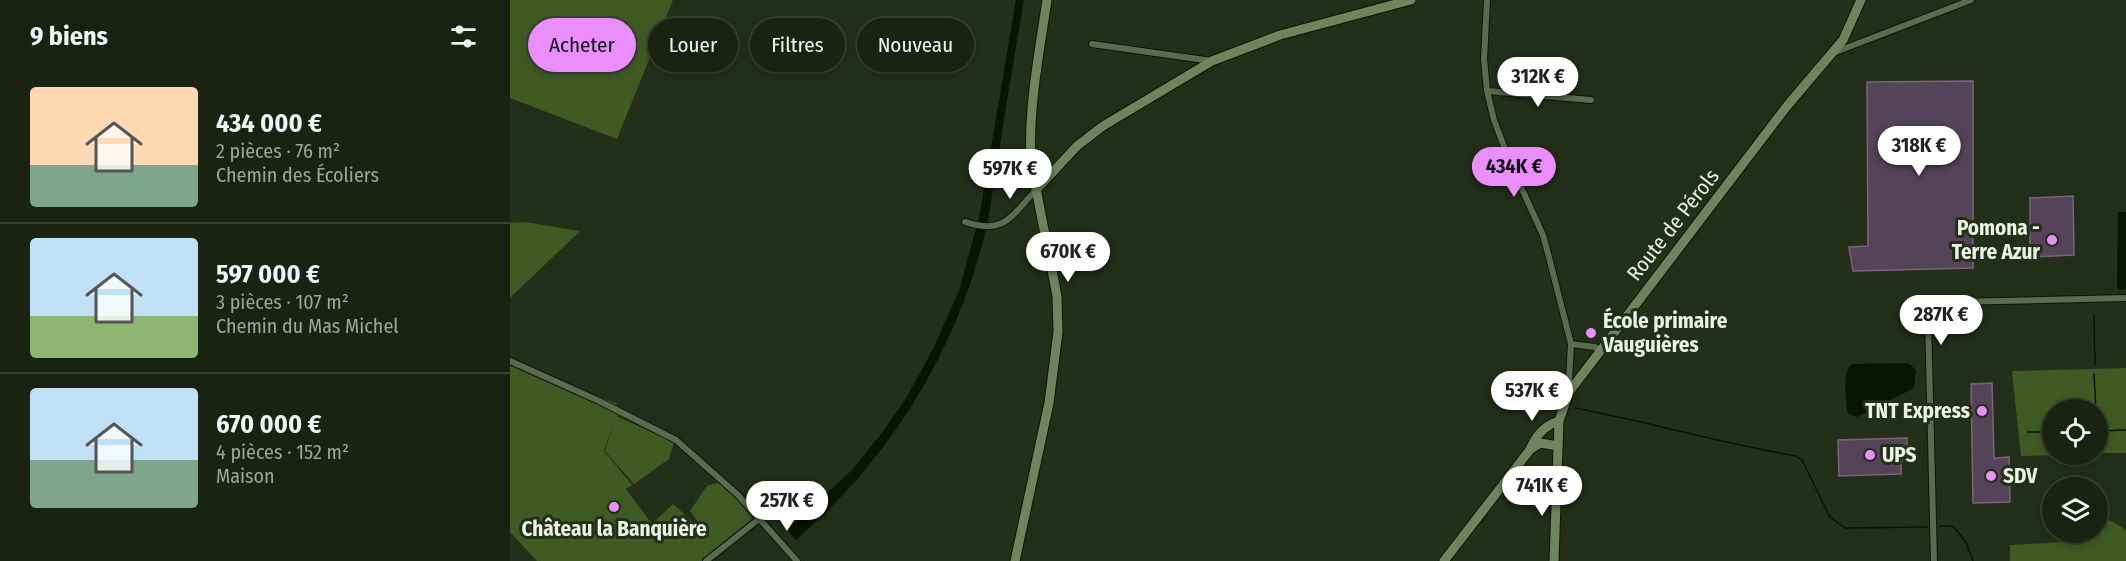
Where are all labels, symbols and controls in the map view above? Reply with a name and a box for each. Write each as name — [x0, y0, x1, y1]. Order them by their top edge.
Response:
chip: Acheter — [528, 18, 636, 72]
chip: Louer — [648, 18, 738, 72]
chip: Filtres — [750, 18, 845, 72]
chip: Nouveau — [857, 18, 974, 72]
icon: filters — [447, 20, 480, 53]
text: 9 biens — [30, 21, 108, 52]
pin: 312K € — [1489, 57, 1587, 108]
text: 312K € — [1511, 64, 1565, 88]
text: 434 000 € — [216, 108, 322, 139]
icon: home — [78, 111, 150, 183]
pin: 318K € — [1870, 126, 1968, 177]
text: 318K € — [1892, 133, 1946, 157]
text: 2 pièces · 76 m² — [216, 139, 340, 163]
pin: 434K € — [1465, 147, 1563, 198]
pin: 597K € — [961, 149, 1059, 200]
text: 434K € — [1486, 154, 1542, 178]
text: 597K € — [983, 156, 1037, 180]
text: Chemin des Écoliers — [216, 163, 379, 187]
street label: Route de Pérols — [1621, 164, 1725, 286]
place label: Pomona - Terre Azur — [1952, 215, 2040, 265]
pin: 670K € — [1019, 232, 1117, 283]
marker: Pomona - Terre Azur — [2045, 233, 2059, 247]
text: 670K € — [1040, 239, 1096, 263]
text: 597 000 € — [216, 259, 320, 290]
icon: home — [78, 262, 150, 334]
text: 3 pièces · 107 m² — [216, 290, 349, 314]
pin: 287K € — [1892, 295, 1990, 346]
text: 287K € — [1914, 302, 1968, 326]
place label: École primaire Vauguières — [1602, 307, 1728, 358]
text: Chemin du Mas Michel — [216, 314, 399, 338]
marker: École primaire Vauguières — [1584, 326, 1598, 340]
pin: 537K € — [1483, 371, 1581, 422]
text: 537K € — [1505, 378, 1559, 402]
place label: TNT Express — [1865, 398, 1970, 424]
map controls — [2042, 399, 2108, 543]
button: locate — [2042, 399, 2108, 465]
marker: TNT Express — [1975, 404, 1989, 418]
text: 670 000 € — [216, 409, 322, 440]
icon: home — [78, 412, 150, 484]
text: 4 pièces · 152 m² — [216, 440, 349, 464]
place label: UPS — [1882, 442, 1916, 468]
marker: UPS — [1863, 448, 1877, 462]
place label: SDV — [2003, 463, 2038, 489]
text: Maison — [216, 464, 275, 488]
pin: 741K € — [1493, 466, 1591, 517]
marker: SDV — [1984, 469, 1998, 483]
text: 741K € — [1516, 473, 1568, 497]
button: layers — [2042, 477, 2108, 543]
pin: 257K € — [738, 481, 836, 532]
text: 257K € — [760, 488, 814, 512]
marker: Château la Banquière — [607, 500, 621, 514]
place label: Château la Banquière — [521, 516, 707, 542]

